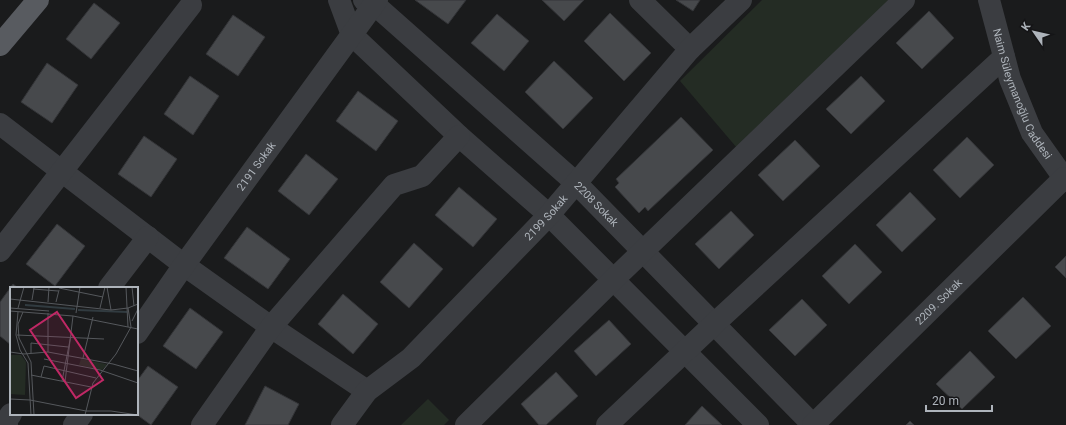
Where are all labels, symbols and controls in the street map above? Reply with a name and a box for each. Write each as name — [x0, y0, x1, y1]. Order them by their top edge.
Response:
north arrow — [1014, 12, 1054, 52]
text: K — [1019, 19, 1034, 33]
street label: Naim Süleymanoğlu Caddesi — [990, 27, 1054, 162]
street label: 2191 Sokak — [234, 139, 279, 193]
street label: 2208 Sokak — [571, 179, 621, 230]
street label: 2199 Sokak — [522, 192, 571, 243]
street label: 2209. Sokak — [913, 276, 965, 328]
inset map — [10, 287, 138, 415]
scale bar — [926, 387, 992, 413]
text: 20 m — [932, 394, 959, 408]

